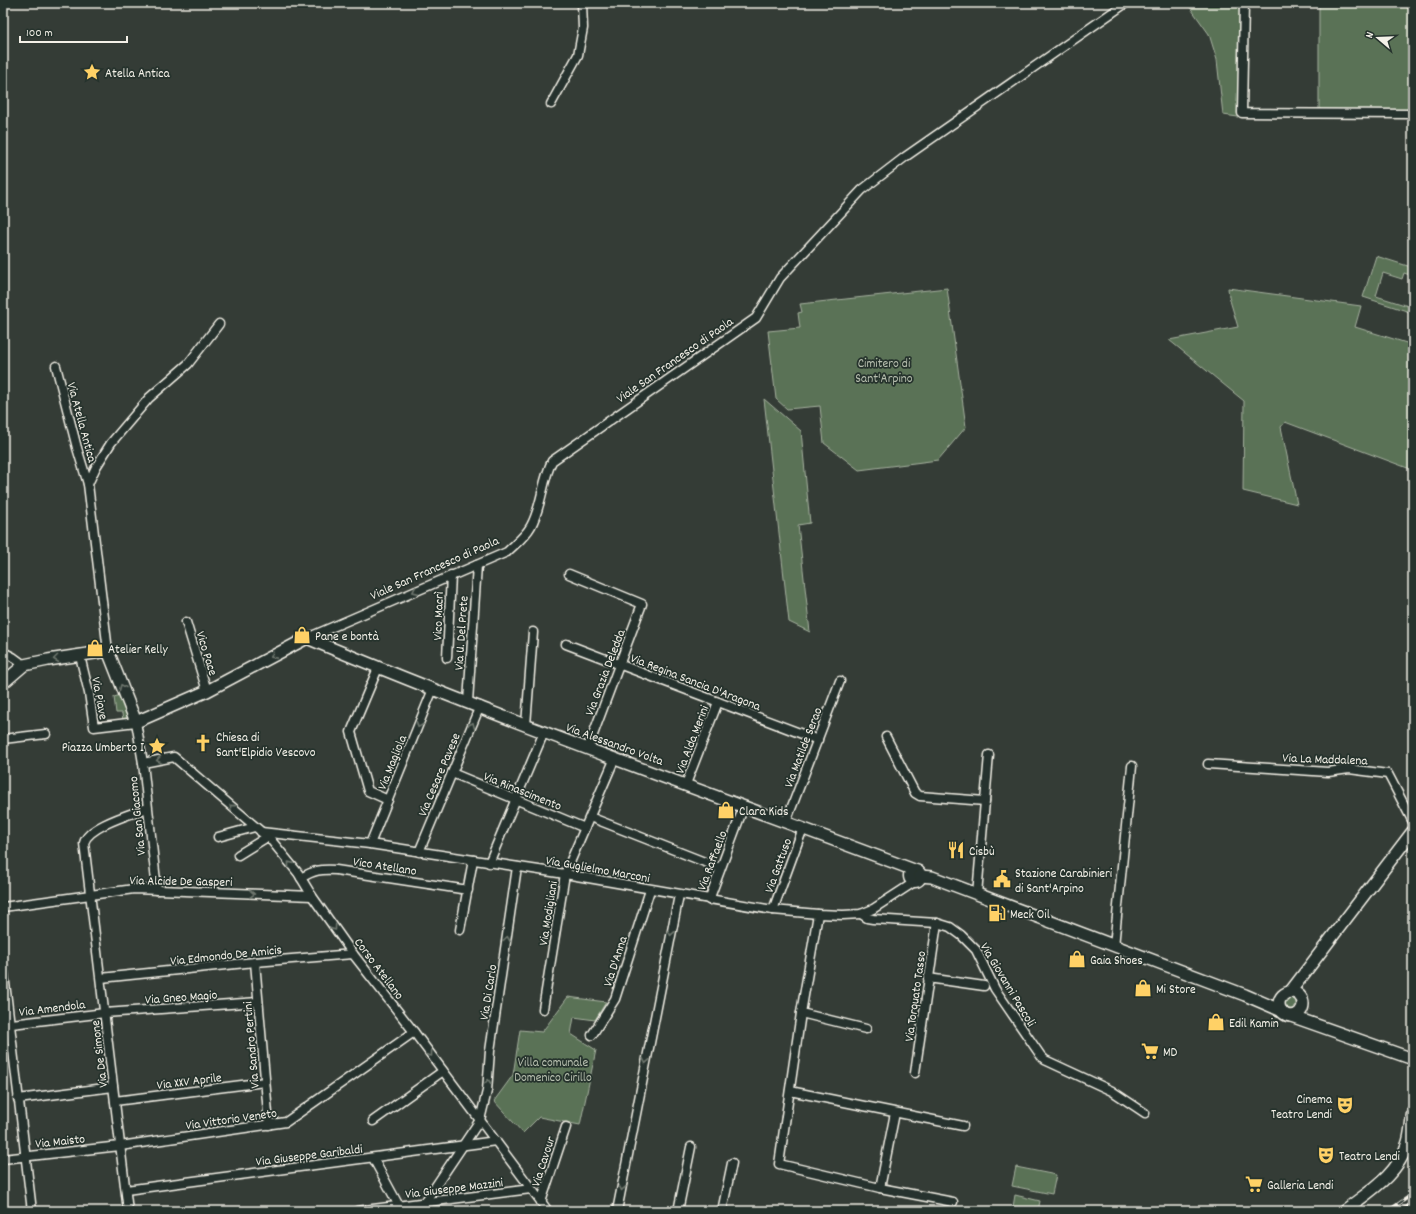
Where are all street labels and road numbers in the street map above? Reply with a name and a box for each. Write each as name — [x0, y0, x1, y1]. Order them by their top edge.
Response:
street label: Viale San Francesco di Paola — [613, 313, 739, 409]
street label: Via Atella Antica — [61, 380, 101, 466]
street label: Viale San Francesco di Paola — [368, 532, 503, 606]
street label: Vico Macrì — [429, 591, 450, 641]
street label: Via U. Del Prete — [450, 595, 475, 671]
street label: Via Grazia Deledda — [581, 626, 632, 719]
street label: Vico Pace — [190, 629, 221, 679]
street label: Via Regina Sancia D'Aragona — [627, 650, 764, 717]
street label: Via Piave — [85, 675, 112, 722]
street label: Via Alda Merini — [672, 702, 715, 777]
street label: Via Matilde Serao — [780, 705, 828, 791]
street label: Via Alessandro Volta — [563, 719, 666, 772]
street label: Via Cesare Pavese — [414, 730, 467, 820]
street label: Via Magliola — [374, 732, 413, 793]
street label: Via La Maddalena — [1282, 750, 1369, 772]
street label: Via Rinascimento — [480, 768, 564, 817]
street label: Via San Giacomo — [125, 775, 152, 856]
street label: Via Raffaello — [693, 828, 734, 894]
street label: Via Gattuso — [761, 836, 798, 896]
street label: Via Guglielmo Marconi — [544, 852, 652, 889]
street label: Vico Atellano — [351, 853, 418, 882]
street label: Via Alcide De Gasperi — [129, 872, 233, 893]
street label: Via Modigliani — [535, 879, 564, 947]
street label: Via D'Anna — [599, 933, 634, 990]
street label: Corso Atellano — [348, 935, 408, 1005]
street label: Via Giovanni Pascoli — [974, 940, 1040, 1032]
street label: Via Edmondo De Amicis — [169, 941, 283, 972]
street label: Via Torquato Tasso — [901, 950, 932, 1043]
street label: Via Di Carlo — [476, 963, 503, 1022]
street label: Via Gneo Magio — [144, 986, 218, 1010]
street label: Via Amendola — [18, 996, 87, 1023]
street label: Via Sandro Pertini — [239, 1000, 266, 1089]
street label: Via De Simone — [87, 1019, 114, 1088]
street label: Via XXV Aprile — [156, 1069, 223, 1096]
street label: Via Vittorio Veneto — [184, 1105, 278, 1136]
street label: Via Maisto — [34, 1130, 86, 1155]
street label: Via Cavour — [527, 1134, 561, 1189]
street label: Via Giuseppe Garibaldi — [255, 1140, 364, 1172]
street label: Via Giuseppe Mazzini — [404, 1174, 505, 1205]

